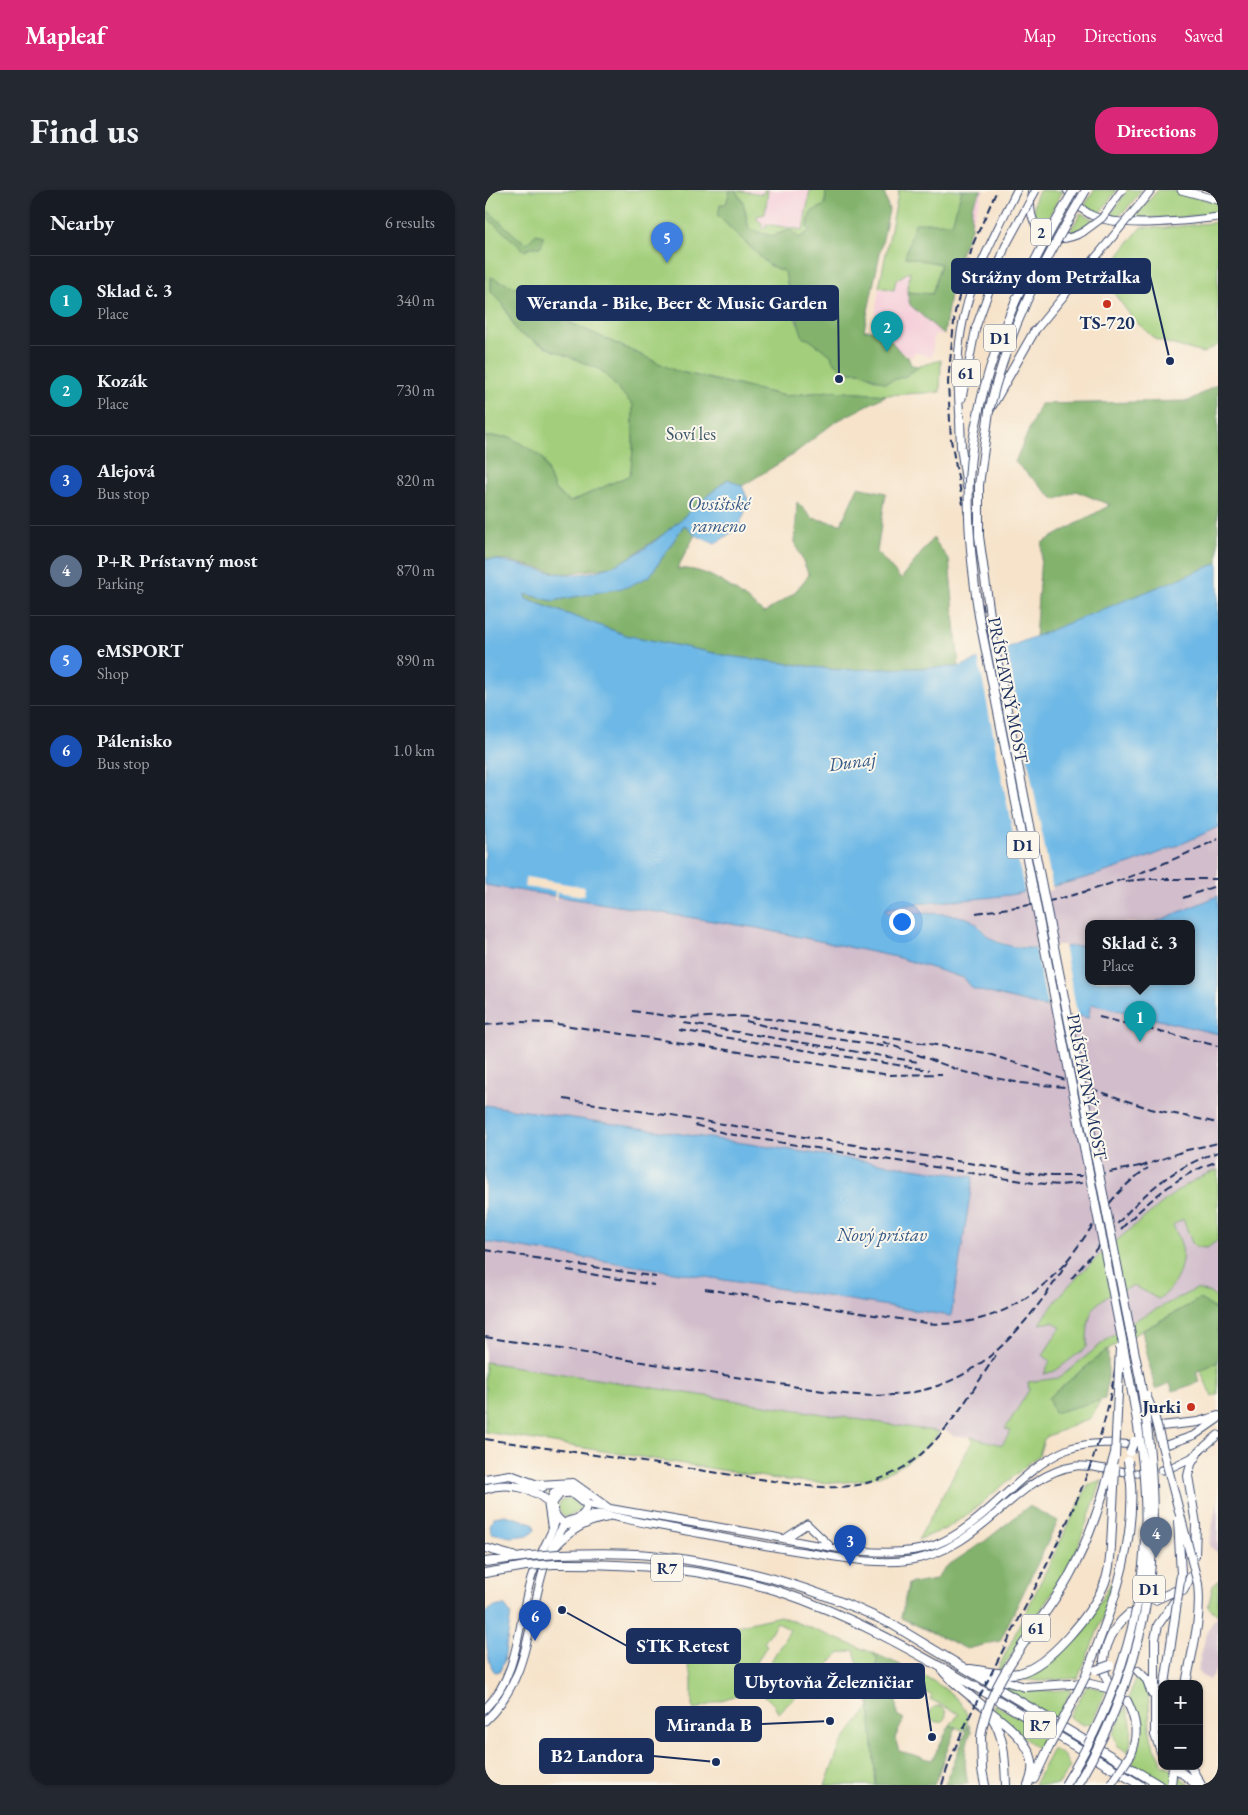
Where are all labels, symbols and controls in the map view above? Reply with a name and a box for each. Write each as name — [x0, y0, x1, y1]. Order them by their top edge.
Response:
text: Mapleaf — [25, 20, 106, 51]
text: Map — [1024, 24, 1056, 47]
text: Directions — [1084, 24, 1156, 47]
text: Saved — [1184, 24, 1223, 47]
button: Directions — [1095, 107, 1218, 154]
text: Find us — [30, 108, 139, 153]
text: Nearby — [50, 209, 114, 236]
text: 6 results — [385, 212, 435, 233]
road number: 2 — [1031, 218, 1051, 246]
pin: 5 — [651, 222, 683, 263]
callout: Strážny dom Petržalka — [952, 259, 1150, 293]
text: Strážny dom Petržalka — [962, 264, 1141, 289]
text: Sklad č. 3 — [97, 278, 173, 303]
callout: Weranda - Bike, Beer & Music Garden — [517, 286, 838, 320]
text: 1 — [62, 290, 70, 311]
text: 340 m — [396, 290, 435, 311]
text: Weranda - Bike, Beer & Music Garden — [527, 290, 828, 315]
marker: TS-720 — [1101, 298, 1113, 310]
text: Place — [97, 303, 129, 324]
pin: 2 — [871, 311, 903, 352]
place label: TS-720 — [1079, 311, 1135, 334]
road number: D1 — [984, 324, 1016, 352]
road number: 61 — [952, 360, 980, 387]
text: Kozák — [97, 368, 148, 393]
text: 2 — [62, 380, 70, 401]
text: 730 m — [396, 380, 435, 401]
text: Place — [97, 393, 129, 414]
park label: Soví les — [666, 422, 716, 445]
text: Alejová — [97, 458, 155, 483]
text: 3 — [62, 470, 70, 491]
text: 820 m — [396, 470, 435, 491]
text: Bus stop — [97, 483, 150, 504]
water label: Ovsištské rameno — [688, 491, 752, 538]
text: P+R Prístavný most — [97, 548, 258, 573]
text: 4 — [62, 560, 70, 581]
text: 870 m — [396, 560, 435, 581]
text: Parking — [97, 573, 144, 594]
street label: PRÍSTAVNÝ MOST — [983, 615, 1034, 766]
text: eMSPORT — [97, 638, 183, 663]
text: 5 — [62, 650, 70, 671]
text: 890 m — [396, 650, 435, 671]
text: Shop — [97, 663, 129, 684]
text: Pálenisko — [97, 728, 172, 753]
text: 6 — [62, 740, 70, 761]
text: 1.0 km — [393, 740, 435, 761]
water label: Dunaj — [826, 746, 878, 777]
text: Bus stop — [97, 753, 150, 774]
road number: D1 — [1007, 832, 1039, 858]
your location — [889, 909, 915, 935]
popup — [1085, 920, 1195, 985]
text: Sklad č. 3 — [1102, 930, 1178, 955]
text: Place — [1102, 955, 1134, 976]
pin: 1 — [1124, 1001, 1156, 1042]
street label: PRÍSTAVNÝ MOST — [1062, 1012, 1113, 1163]
water label: Nový prístav — [836, 1222, 927, 1247]
place label: Jurki — [1140, 1395, 1182, 1418]
marker: Jurki — [1185, 1401, 1197, 1413]
pin: 4 — [1140, 1517, 1172, 1558]
pin: 3 — [834, 1525, 866, 1566]
road number: R7 — [651, 1555, 683, 1582]
road number: D1 — [1133, 1576, 1165, 1602]
pin: 6 — [519, 1600, 551, 1641]
road number: 61 — [1022, 1615, 1050, 1642]
callout: STK Retest — [627, 1629, 740, 1663]
text: STK Retest — [637, 1633, 729, 1658]
callout: Ubytovňa Železničiar — [735, 1664, 924, 1698]
text: Ubytovňa Železničiar — [745, 1669, 914, 1694]
map controls — [1158, 1680, 1203, 1770]
button: + — [1158, 1680, 1203, 1725]
callout: Miranda B — [656, 1707, 761, 1741]
text: Miranda B — [666, 1712, 752, 1737]
road number: R7 — [1024, 1712, 1056, 1738]
button: − — [1158, 1725, 1203, 1770]
callout: B2 Landora — [540, 1739, 653, 1773]
text: B2 Landora — [551, 1743, 644, 1768]

